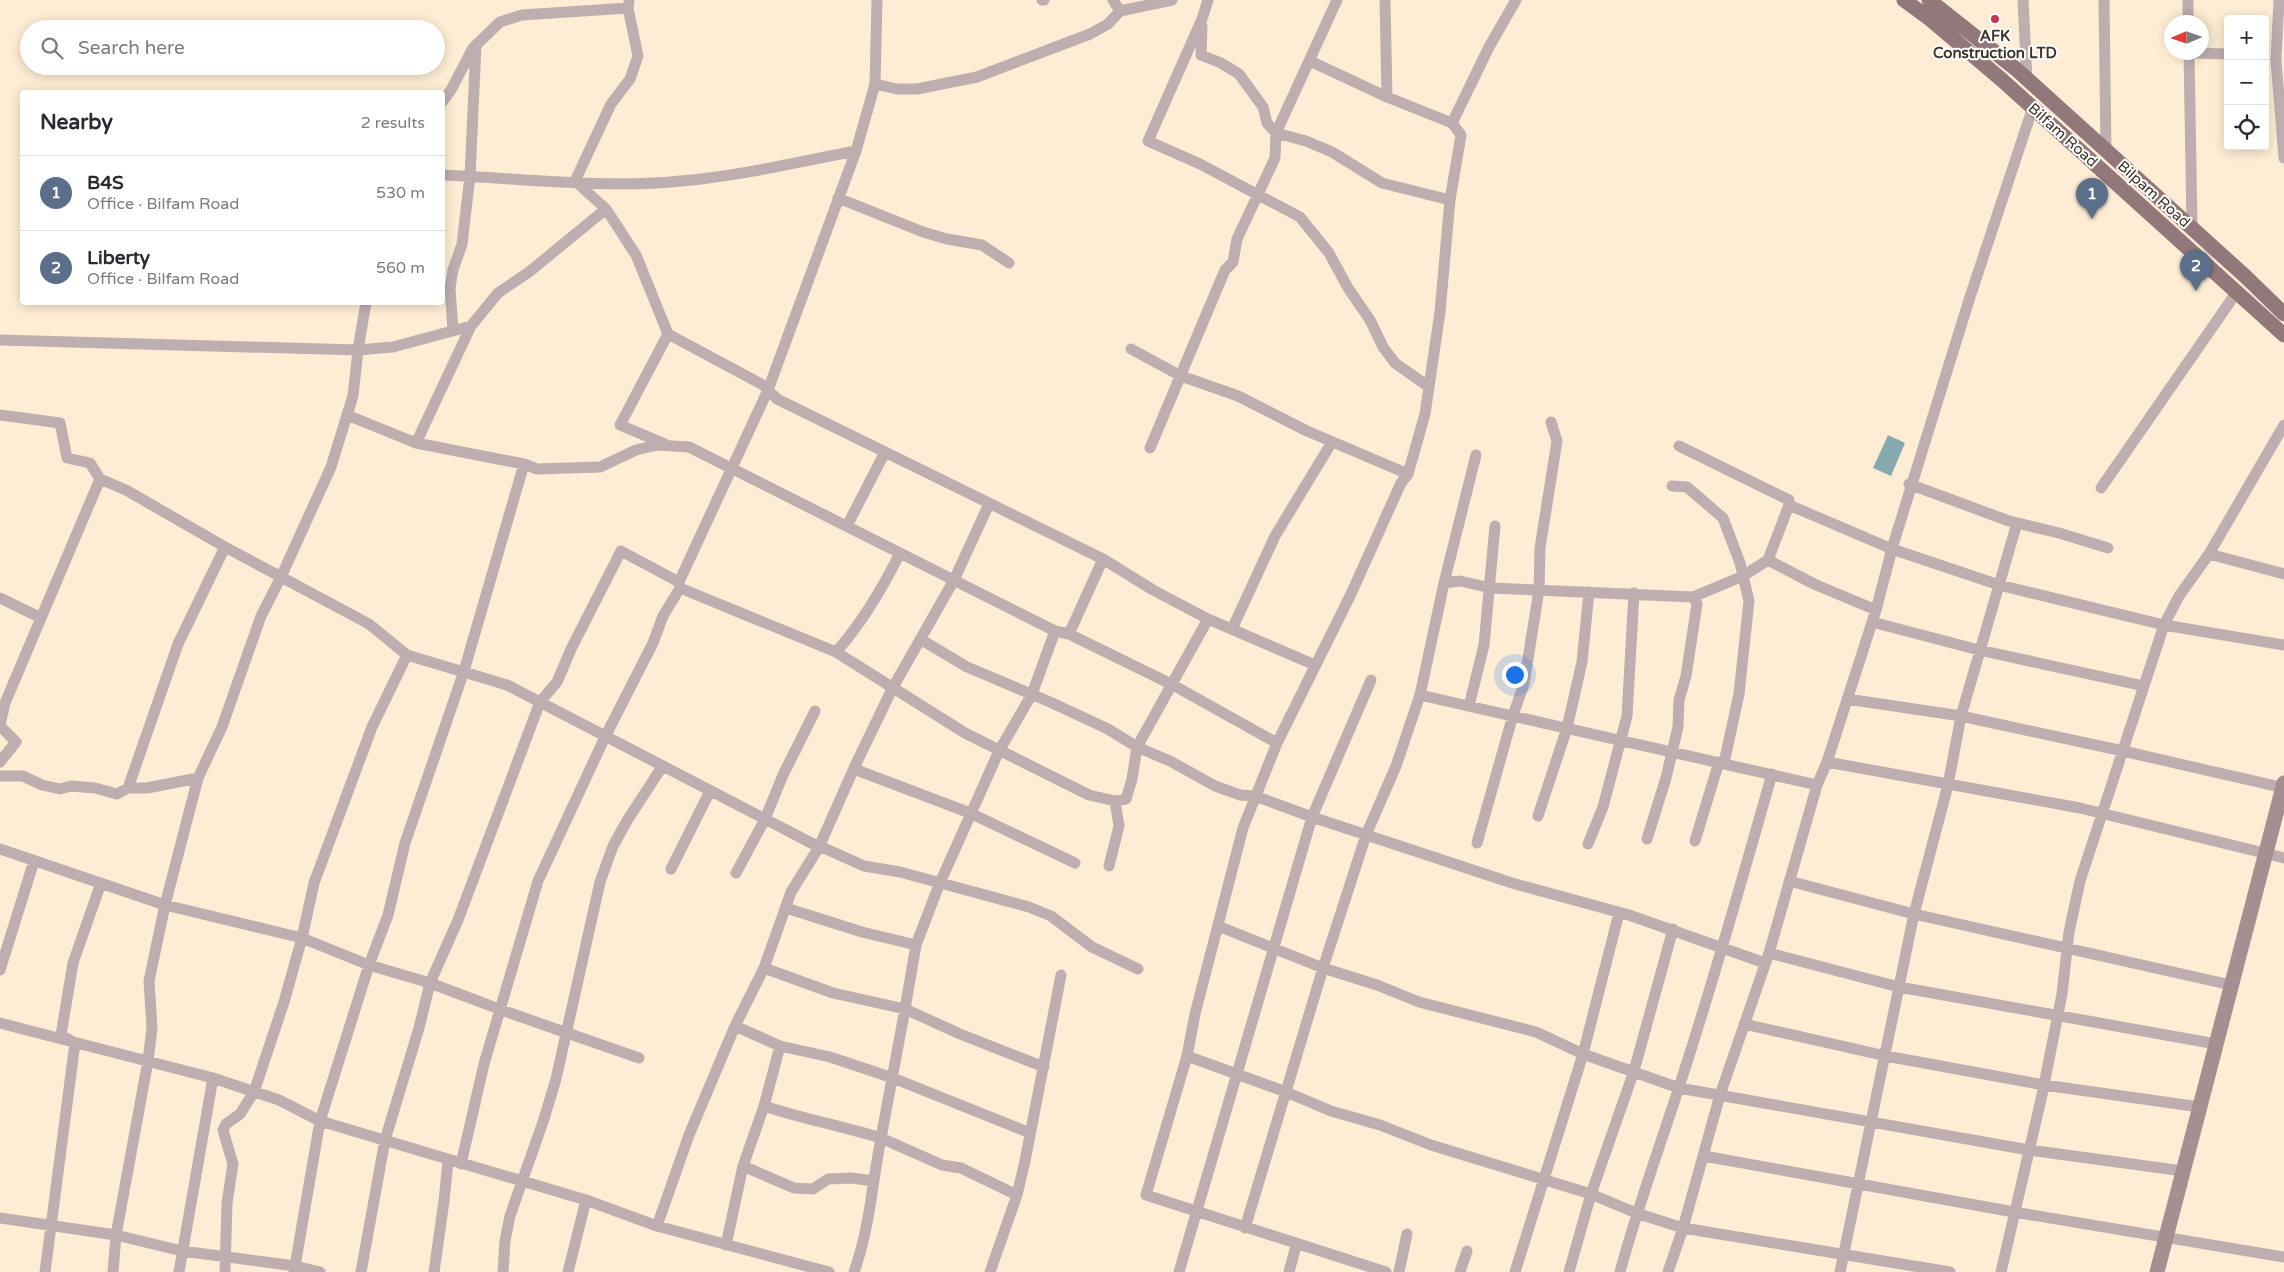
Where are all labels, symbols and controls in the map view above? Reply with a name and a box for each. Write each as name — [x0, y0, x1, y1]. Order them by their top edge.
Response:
marker: AFK Construction LTD — [1989, 13, 2001, 25]
north arrow — [2164, 15, 2209, 60]
map controls — [2224, 15, 2269, 150]
button: + — [2224, 15, 2269, 60]
search box — [20, 20, 445, 75]
place label: AFK Construction LTD — [1933, 27, 2057, 62]
icon: search — [38, 34, 66, 62]
text: Search here — [78, 37, 185, 59]
button: − — [2224, 60, 2269, 105]
street label: Bilfam Road — [2025, 99, 2101, 171]
button: locate — [2224, 105, 2269, 150]
text: Nearby — [40, 110, 113, 135]
text: 2 results — [361, 113, 425, 133]
street label: Bilpam Road — [2114, 157, 2194, 231]
text: B4S — [87, 172, 124, 194]
pin: 1 — [2076, 178, 2108, 219]
text: 1 — [51, 183, 61, 203]
text: 530 m — [376, 183, 425, 203]
text: Office · Bilfam Road — [87, 194, 239, 214]
text: Liberty — [87, 247, 150, 269]
pin: 2 — [2180, 250, 2212, 291]
text: 2 — [51, 258, 61, 278]
text: 560 m — [376, 258, 425, 278]
text: Office · Bilfam Road — [87, 269, 239, 289]
your location — [1502, 662, 1528, 688]

